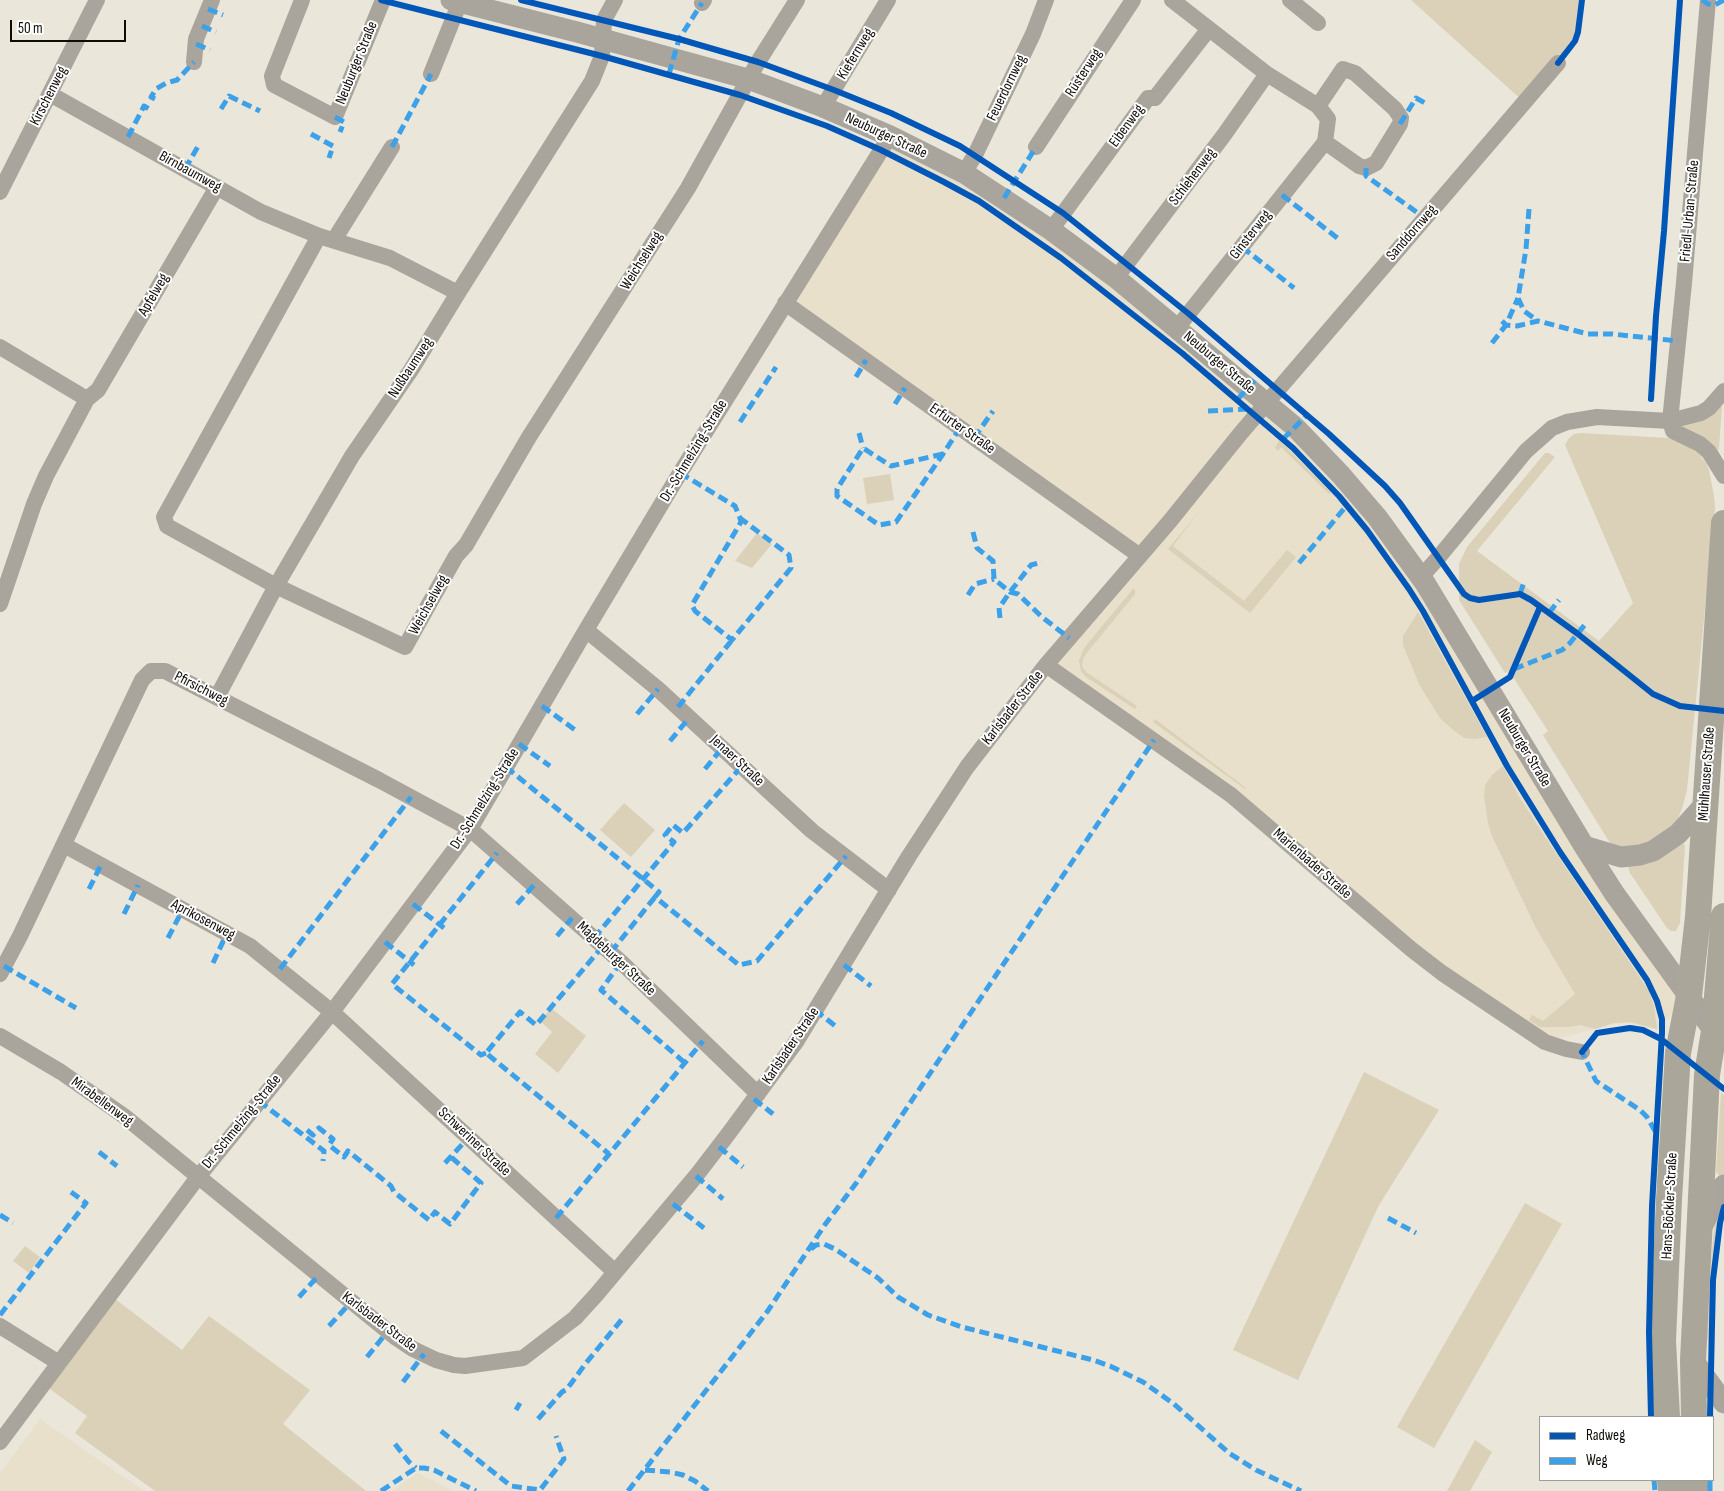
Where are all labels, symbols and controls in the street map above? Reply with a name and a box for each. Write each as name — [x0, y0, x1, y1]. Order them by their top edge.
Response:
scale bar — [12, 10, 129, 42]
text: 50 m — [18, 19, 43, 38]
street label: Neuburger Straße — [332, 19, 382, 107]
street label: Kiefernweg — [834, 25, 878, 83]
street label: Rüsterweg — [1062, 45, 1106, 101]
street label: Feuerdornweg — [983, 52, 1031, 124]
street label: Kirschenweg — [26, 63, 72, 129]
street label: Eibenweg — [1106, 101, 1148, 151]
street label: Neuburger Straße — [842, 109, 930, 163]
street label: Schlehenweg — [1166, 145, 1220, 209]
street label: Birnbaumweg — [156, 148, 224, 196]
street label: Friedl-Urban-Straße — [1677, 159, 1703, 263]
street label: Sanddornweg — [1383, 201, 1441, 265]
street label: Ginsterweg — [1226, 207, 1276, 263]
street label: Weichselweg — [617, 229, 667, 293]
street label: Apfelweg — [135, 271, 173, 319]
street label: Neuburger Straße — [1179, 328, 1259, 398]
street label: Nußbaumweg — [385, 334, 437, 402]
street label: Dr.-Schmelzing-Straße — [656, 397, 732, 505]
street label: Erfurter Straße — [926, 400, 998, 458]
street label: Weichselweg — [405, 572, 453, 638]
street label: Karlsbader Straße — [978, 667, 1048, 749]
street label: Pfirsichweg — [171, 668, 231, 710]
street label: Neuburger Straße — [1494, 706, 1554, 790]
street label: Mühlhauser Straße — [1695, 726, 1719, 822]
street label: Jenaer Straße — [706, 732, 768, 790]
street label: Dr.-Schmelzing-Straße — [447, 745, 523, 853]
street label: Marienbader Straße — [1269, 825, 1355, 903]
street label: Aprikosenweg — [168, 896, 238, 944]
street label: Magdeburger Straße — [573, 918, 659, 1000]
street label: Karlsbader Straße — [759, 1004, 823, 1088]
street label: Dr.-Schmelzing-Straße — [199, 1071, 285, 1173]
street label: Mirabellenweg — [68, 1074, 136, 1130]
street label: Schweriner Straße — [434, 1104, 514, 1180]
street label: Hans-Böckler-Straße — [1658, 1152, 1682, 1260]
street label: Karlsbader Straße — [338, 1288, 420, 1356]
legend — [1539, 1416, 1714, 1481]
text: Radweg — [1586, 1426, 1625, 1445]
text: Weg — [1586, 1451, 1608, 1470]

